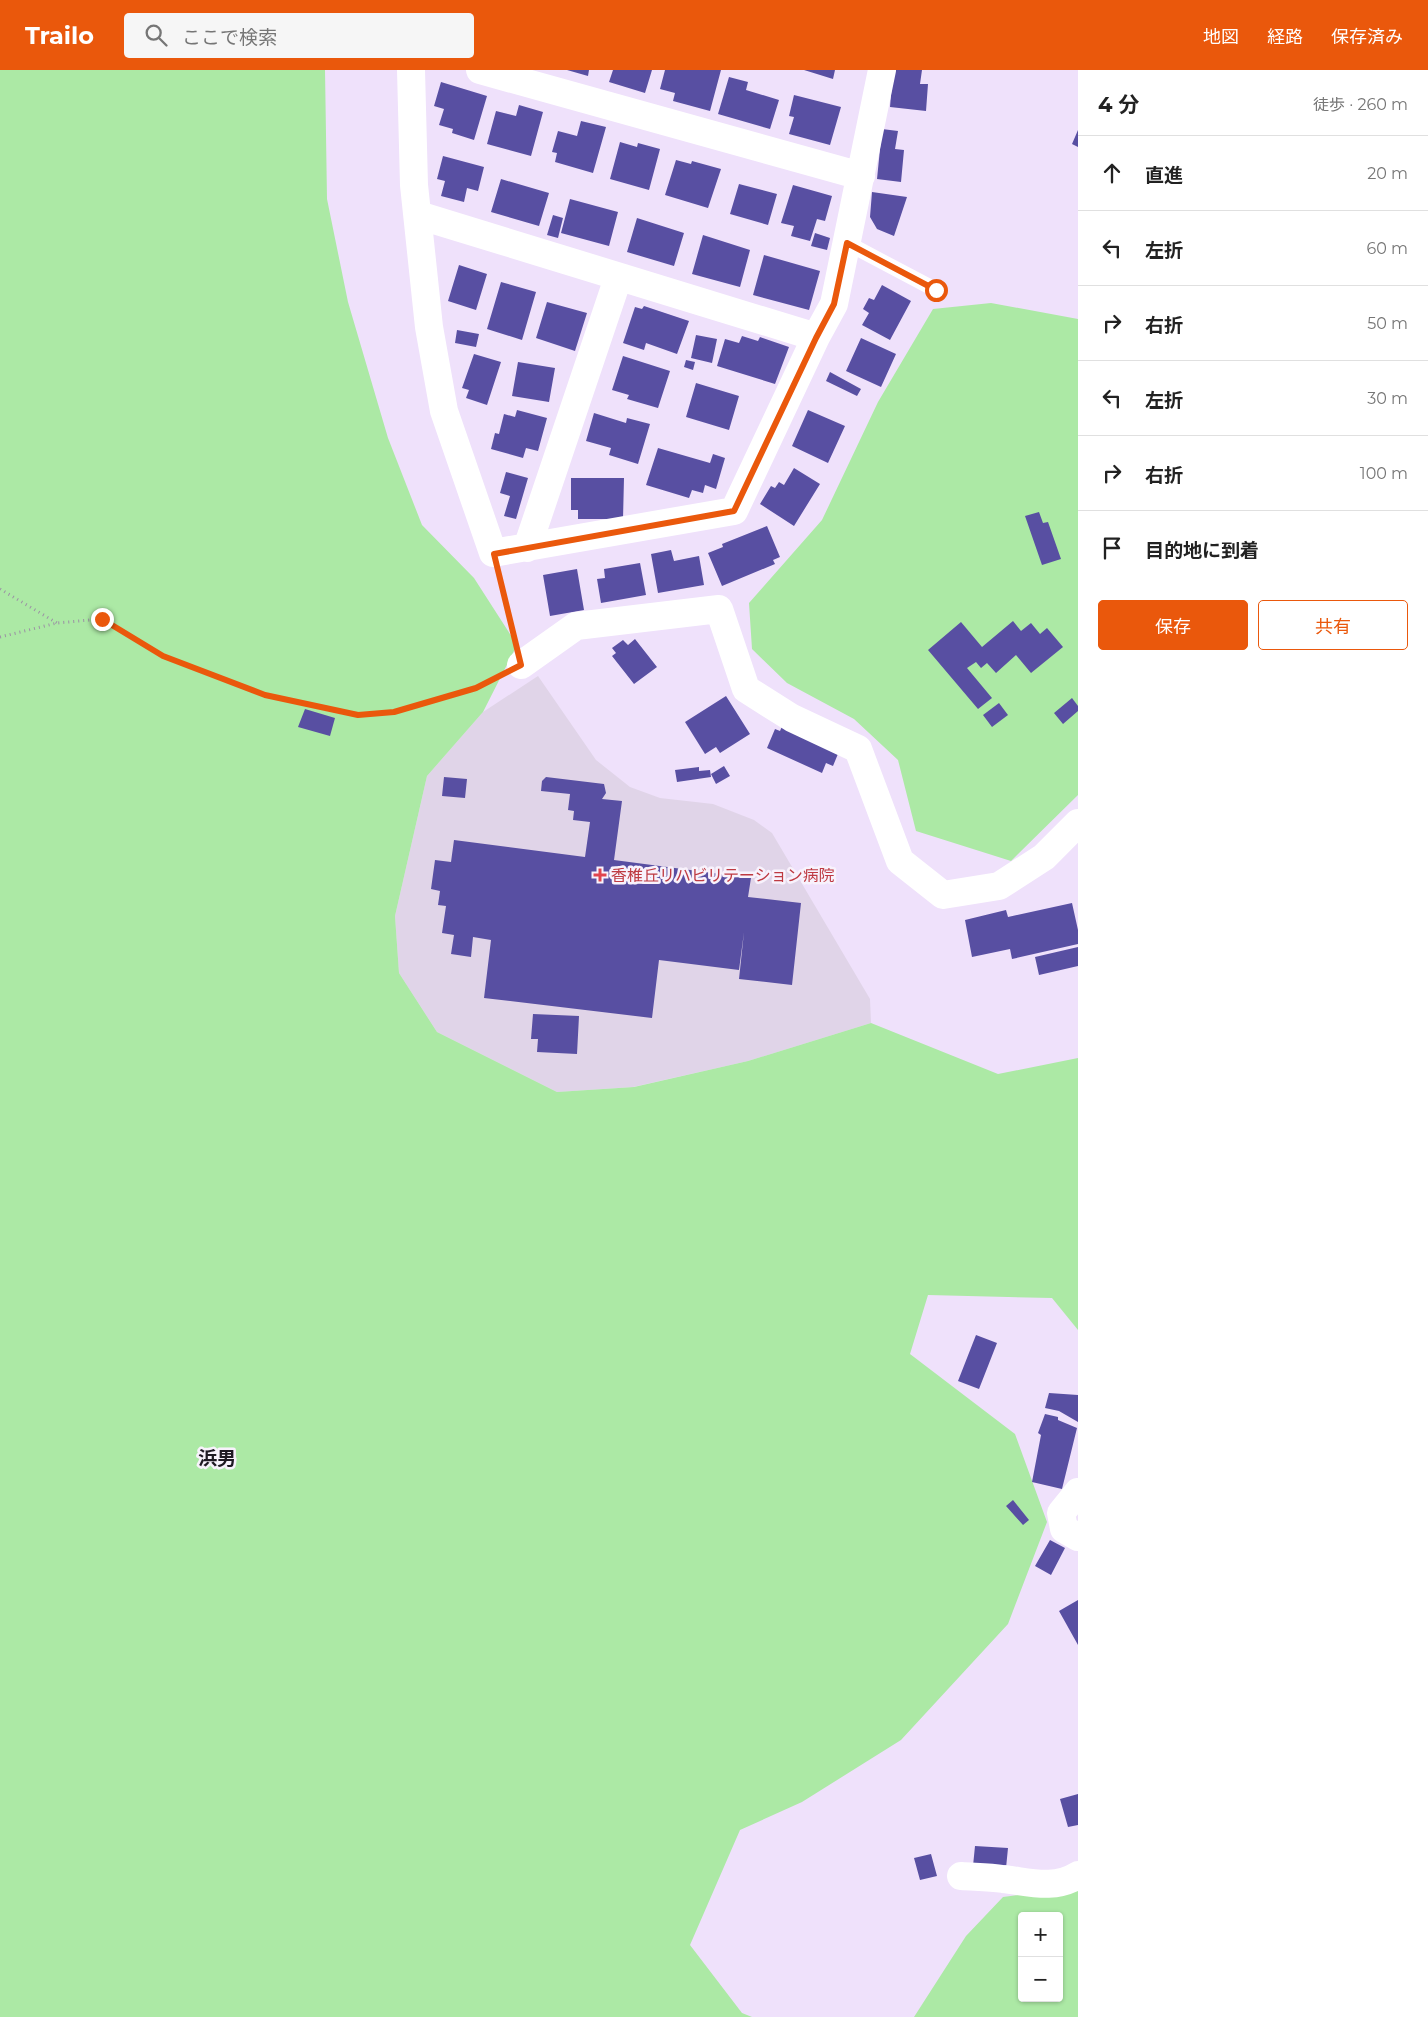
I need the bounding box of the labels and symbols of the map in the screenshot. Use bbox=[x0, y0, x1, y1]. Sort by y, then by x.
route start bbox=[925, 279, 948, 302]
route end bbox=[91, 608, 114, 631]
place label: 香椎丘リハビリテーション病院 bbox=[611, 866, 835, 885]
marker: 香椎丘リハビリテーション病院 bbox=[593, 868, 607, 882]
district label: 浜男 bbox=[198, 1447, 236, 1470]

